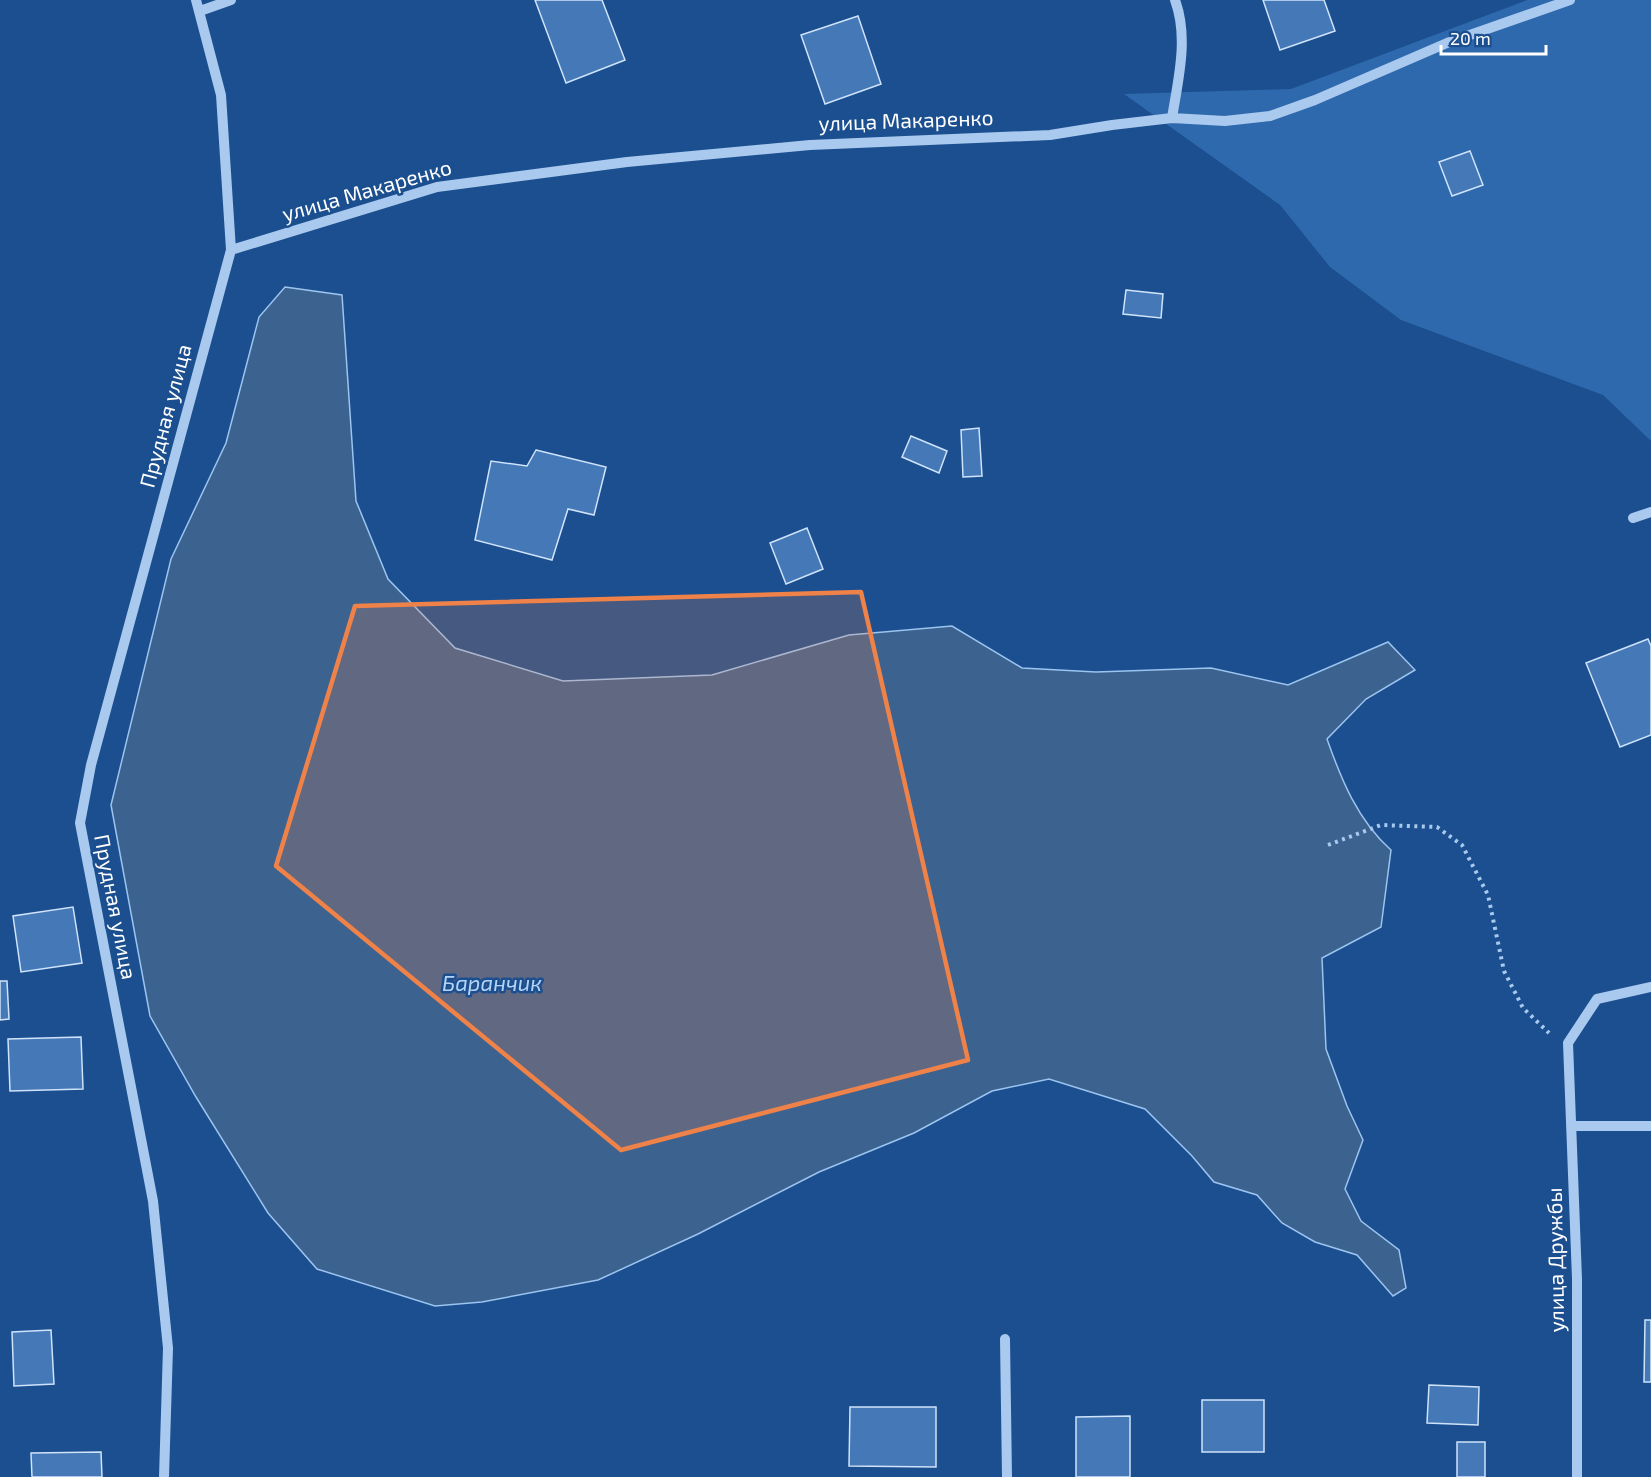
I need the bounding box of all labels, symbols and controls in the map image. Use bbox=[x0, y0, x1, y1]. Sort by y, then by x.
scale bar bbox=[1441, 18, 1546, 56]
text: 20 m bbox=[1450, 27, 1491, 49]
street label: улица Макаренко bbox=[818, 104, 994, 136]
street label: улица Макаренко bbox=[279, 153, 455, 227]
street label: Прудная улица bbox=[133, 341, 197, 490]
street label: Прудная улица bbox=[89, 832, 143, 982]
water label: Баранчик bbox=[442, 969, 542, 995]
street label: улица Дружбы bbox=[1541, 1187, 1569, 1333]

